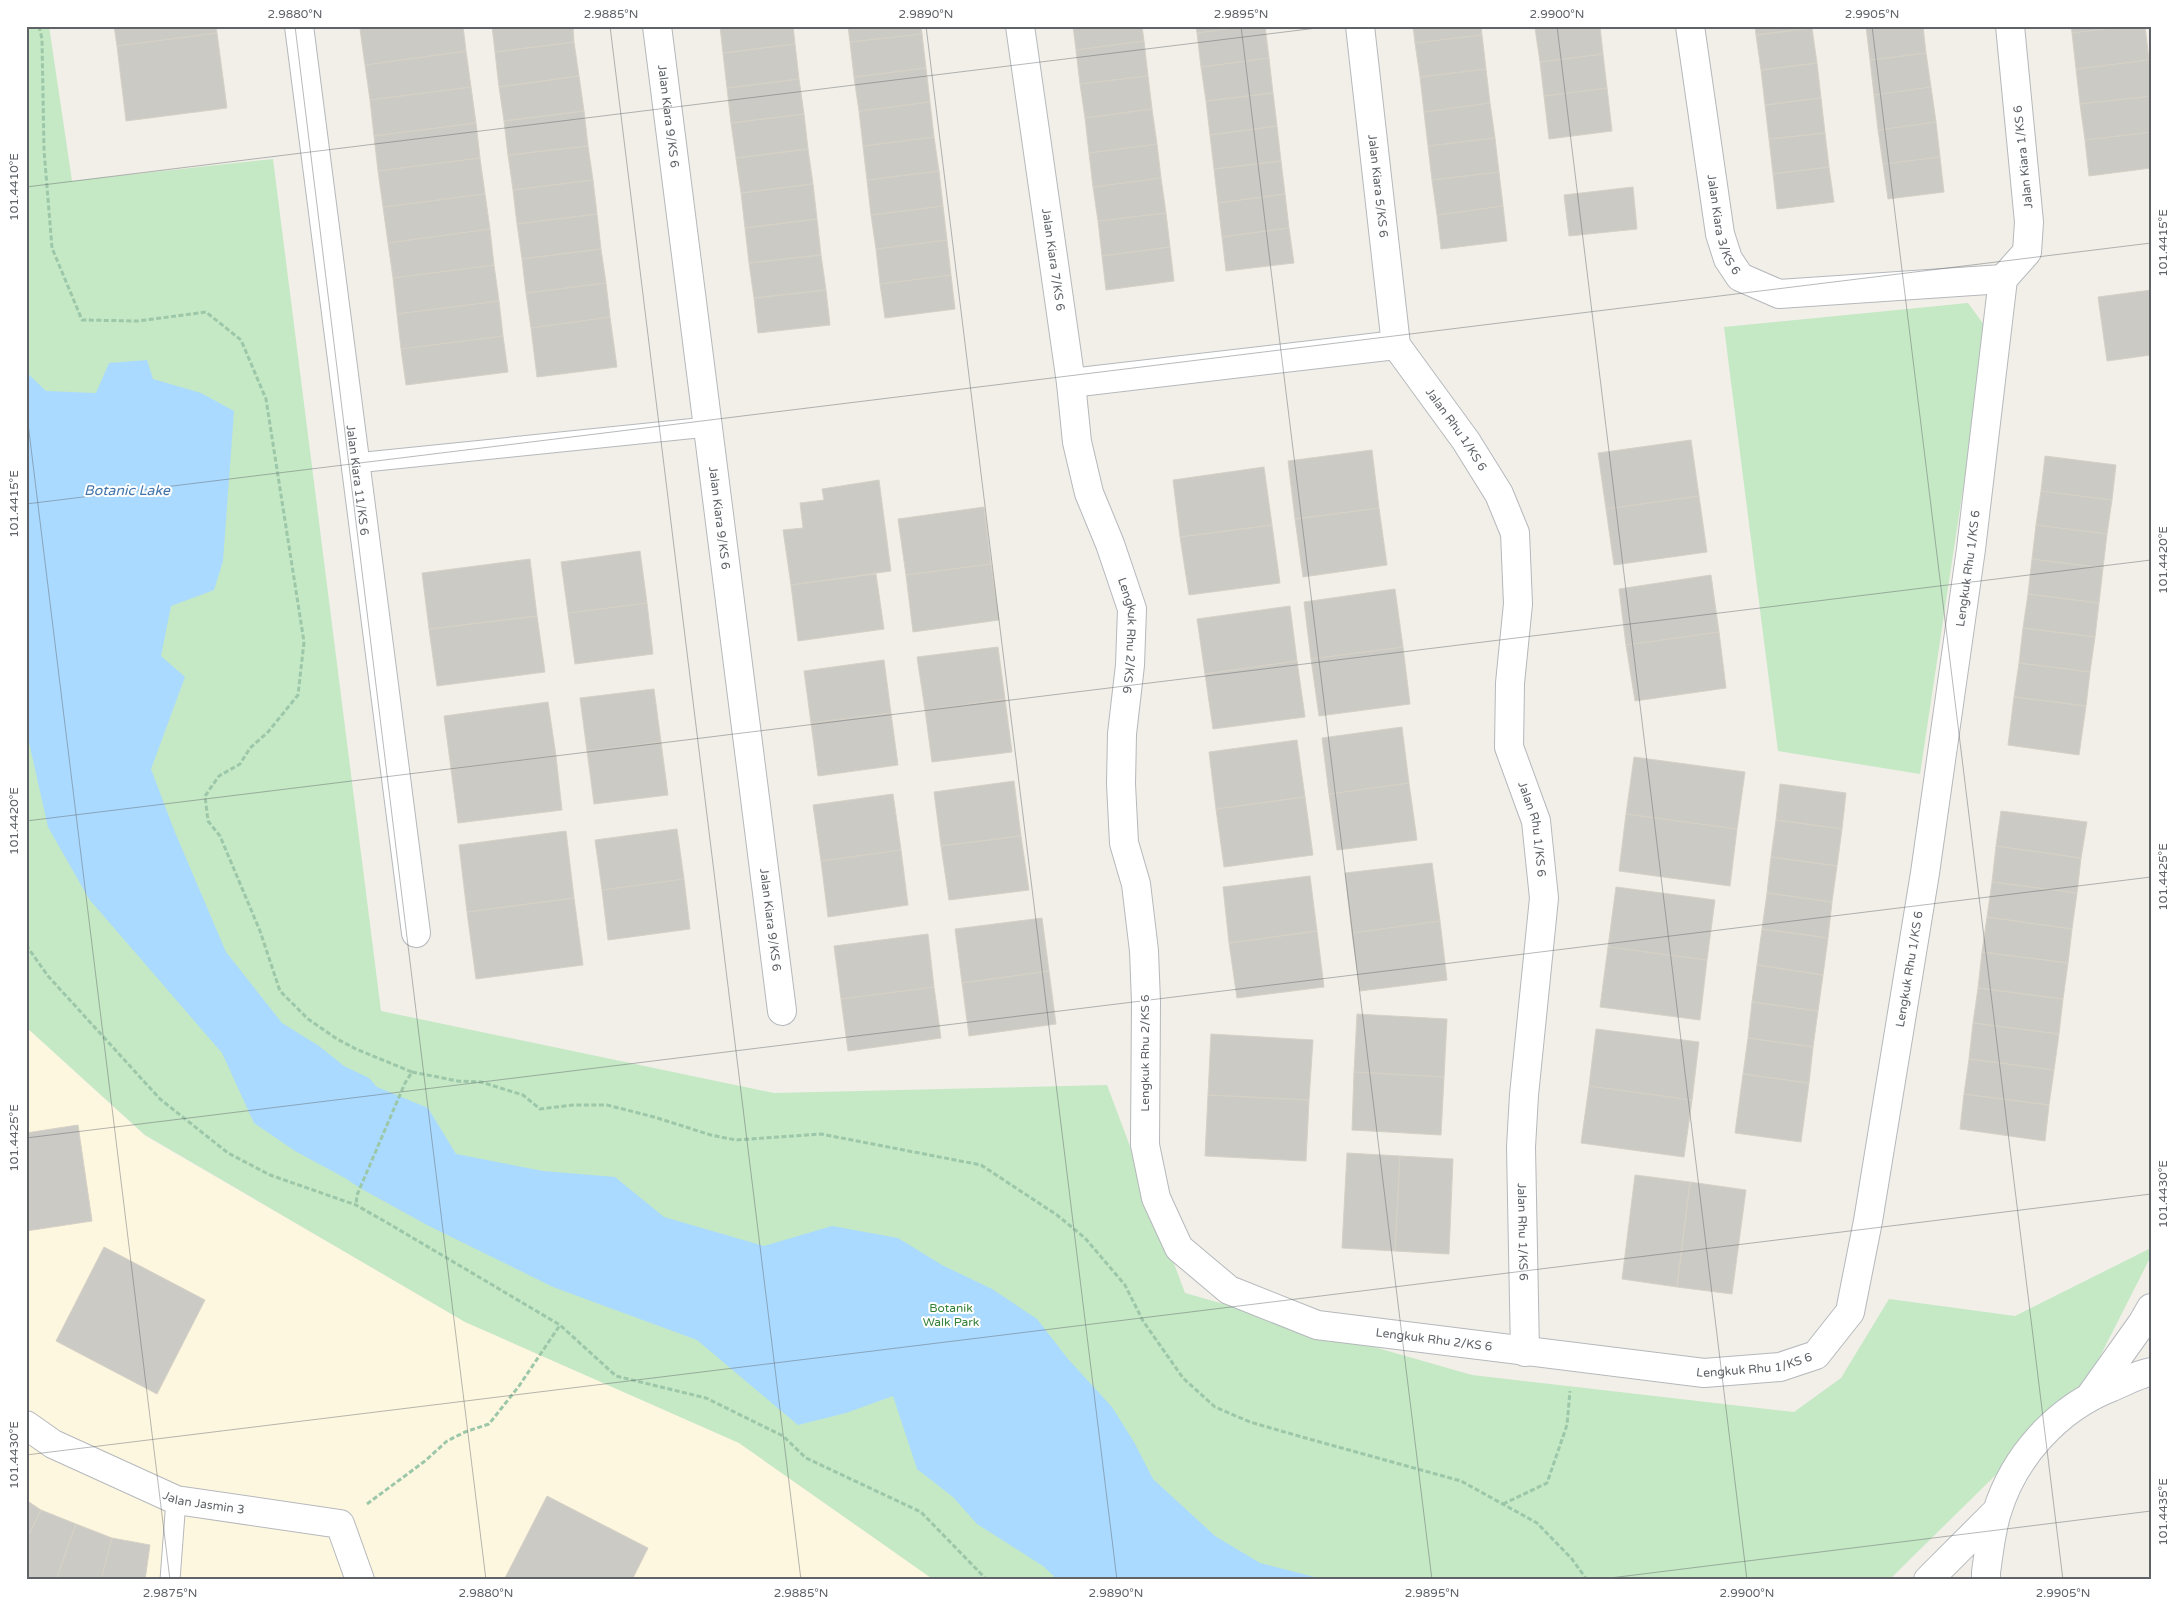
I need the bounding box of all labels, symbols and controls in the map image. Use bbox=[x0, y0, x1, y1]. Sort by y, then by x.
text: 2.9880°N bbox=[268, 7, 322, 21]
text: 2.9885°N bbox=[584, 7, 638, 21]
text: 2.9890°N bbox=[899, 7, 953, 21]
text: 2.9895°N bbox=[1214, 7, 1268, 21]
text: 2.9900°N bbox=[1530, 7, 1584, 21]
text: 2.9905°N bbox=[1845, 7, 1899, 21]
street label: Jalan Kiara 9/KS 6 bbox=[655, 64, 682, 169]
street label: Jalan Kiara 1/KS 6 bbox=[2011, 105, 2035, 209]
street label: Jalan Kiara 5/KS 6 bbox=[1365, 134, 1391, 238]
text: 101.4410°E bbox=[7, 153, 21, 221]
street label: Jalan Kiara 3/KS 6 bbox=[1704, 174, 1744, 277]
street label: Jalan Kiara 7/KS 6 bbox=[1039, 207, 1068, 312]
text: 101.4415°E bbox=[2156, 209, 2170, 277]
street label: Jalan Rhu 1/KS 6 bbox=[1423, 385, 1490, 474]
street label: Jalan Kiara 11/KS 6 bbox=[344, 424, 372, 536]
street label: Jalan Kiara 9/KS 6 bbox=[706, 466, 733, 570]
text: 101.4415°E bbox=[7, 470, 21, 538]
water label: Botanic Lake bbox=[84, 482, 171, 499]
street label: Lengkuk Rhu 1/KS 6 bbox=[1953, 509, 1983, 628]
text: 101.4420°E bbox=[2156, 526, 2170, 594]
street label: Lengkuk Rhu 2/KS 6 bbox=[1115, 576, 1140, 694]
street label: Jalan Rhu 1/KS 6 bbox=[1515, 780, 1549, 878]
text: 101.4420°E bbox=[7, 787, 21, 855]
text: 101.4425°E bbox=[2156, 843, 2170, 911]
street label: Jalan Kiara 9/KS 6 bbox=[757, 867, 784, 972]
street label: Lengkuk Rhu 1/KS 6 bbox=[1893, 910, 1926, 1028]
street label: Lengkuk Rhu 2/KS 6 bbox=[1138, 994, 1152, 1112]
text: 101.4425°E bbox=[7, 1104, 21, 1172]
text: 101.4430°E bbox=[2156, 1160, 2170, 1228]
street label: Jalan Rhu 1/KS 6 bbox=[1515, 1183, 1531, 1281]
park label: Botanik Walk Park bbox=[923, 1301, 980, 1329]
street label: Lengkuk Rhu 2/KS 6 bbox=[1375, 1325, 1493, 1354]
street label: Lengkuk Rhu 1/KS 6 bbox=[1695, 1350, 1814, 1380]
text: 101.4430°E bbox=[7, 1421, 21, 1489]
text: 101.4435°E bbox=[2156, 1478, 2170, 1546]
street label: Jalan Jasmin 3 bbox=[161, 1488, 245, 1517]
text: 2.9875°N bbox=[143, 1586, 197, 1600]
text: 2.9880°N bbox=[459, 1586, 513, 1600]
text: 2.9885°N bbox=[774, 1586, 828, 1600]
text: 2.9890°N bbox=[1089, 1586, 1143, 1600]
text: 2.9895°N bbox=[1405, 1586, 1459, 1600]
text: 2.9900°N bbox=[1720, 1586, 1774, 1600]
text: 2.9905°N bbox=[2036, 1586, 2090, 1600]

